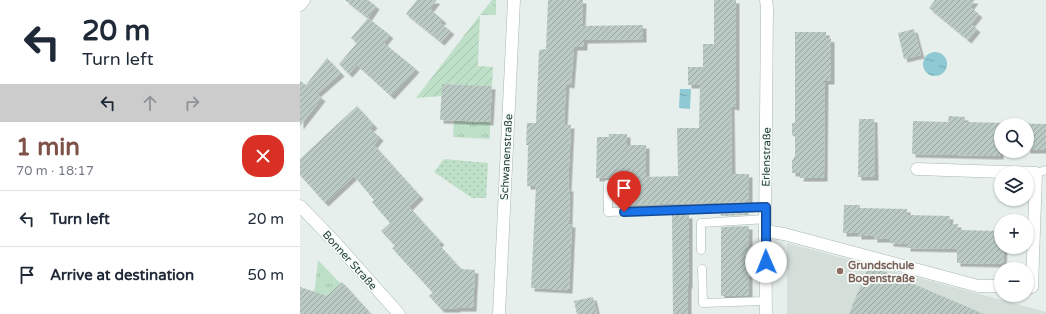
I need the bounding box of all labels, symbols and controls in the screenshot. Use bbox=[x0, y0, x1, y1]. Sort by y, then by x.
text: 20 m bbox=[82, 14, 150, 48]
icon: left bbox=[16, 16, 68, 68]
text: Turn left bbox=[82, 48, 154, 70]
icon: left bbox=[97, 92, 119, 114]
icon: ahead bbox=[139, 92, 161, 114]
icon: right bbox=[181, 92, 203, 114]
street label: Schwanenstraße bbox=[498, 114, 515, 201]
map controls bbox=[994, 118, 1034, 302]
button: search bbox=[994, 118, 1034, 158]
street label: Erlenstraße bbox=[759, 127, 774, 187]
text: 1 min bbox=[16, 133, 80, 162]
button: close bbox=[242, 135, 284, 177]
text: 70 m · 18:17 bbox=[16, 163, 94, 179]
button: layers bbox=[994, 166, 1034, 206]
pin bbox=[607, 171, 641, 212]
icon: arrive bbox=[613, 177, 635, 199]
icon: left bbox=[16, 208, 38, 230]
text: Turn left bbox=[50, 210, 110, 228]
text: 20 m bbox=[247, 210, 284, 228]
button: + bbox=[994, 214, 1034, 254]
street label: Bonner Straße bbox=[320, 228, 380, 293]
position arrow bbox=[745, 241, 787, 283]
place label: Grundschule Bogenstraße bbox=[848, 259, 916, 286]
button: − bbox=[994, 262, 1034, 302]
icon: arrive bbox=[16, 264, 38, 286]
text: Arrive at destination bbox=[50, 266, 194, 284]
text: 50 m bbox=[247, 266, 284, 284]
marker: Grundschule Bogenstraße bbox=[835, 266, 845, 276]

